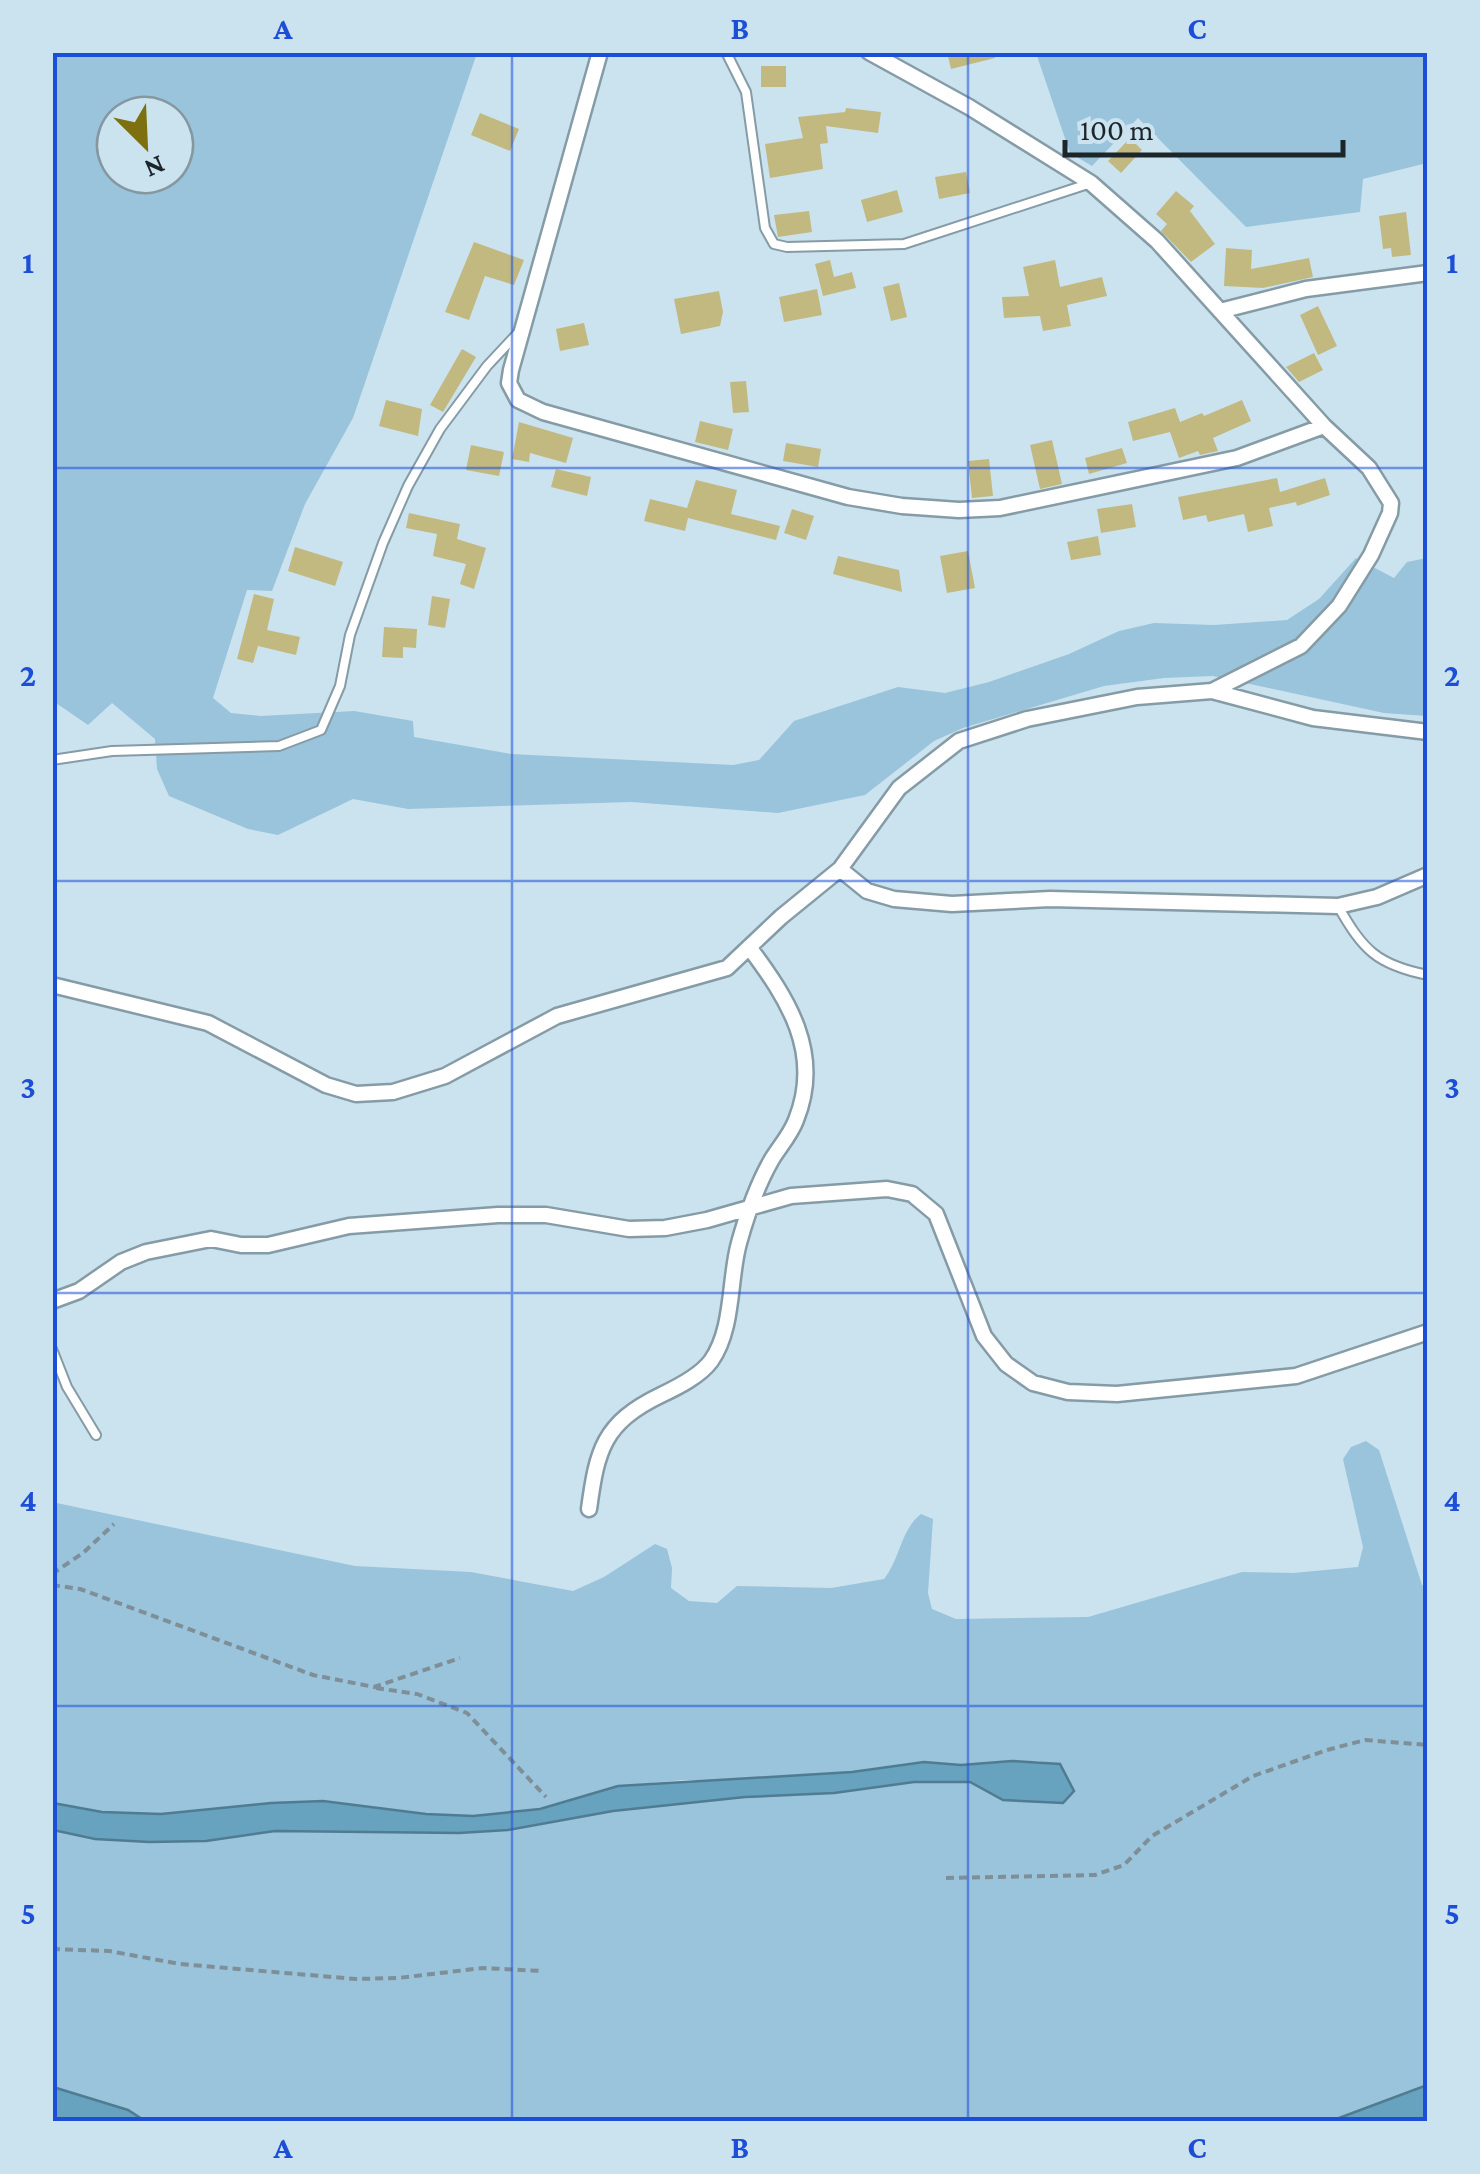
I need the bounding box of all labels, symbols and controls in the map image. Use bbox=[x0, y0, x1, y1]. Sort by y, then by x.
text: A bbox=[272, 10, 293, 46]
text: B bbox=[731, 10, 749, 46]
text: C bbox=[1187, 10, 1207, 46]
north arrow bbox=[95, 95, 195, 195]
scale bar bbox=[1065, 95, 1342, 157]
text: 100 m bbox=[1080, 113, 1154, 146]
text: N bbox=[140, 149, 170, 185]
text: 1 bbox=[22, 244, 34, 280]
text: 1 bbox=[1446, 244, 1458, 280]
text: 2 bbox=[20, 657, 36, 693]
text: 2 bbox=[1444, 657, 1460, 693]
text: 3 bbox=[20, 1069, 36, 1105]
text: 3 bbox=[1444, 1069, 1460, 1105]
text: 4 bbox=[19, 1482, 37, 1518]
text: 4 bbox=[1443, 1482, 1461, 1518]
text: 5 bbox=[20, 1895, 36, 1931]
text: 5 bbox=[1444, 1895, 1460, 1931]
text: A bbox=[272, 2129, 293, 2165]
text: B bbox=[731, 2129, 749, 2165]
text: C bbox=[1187, 2129, 1207, 2165]

